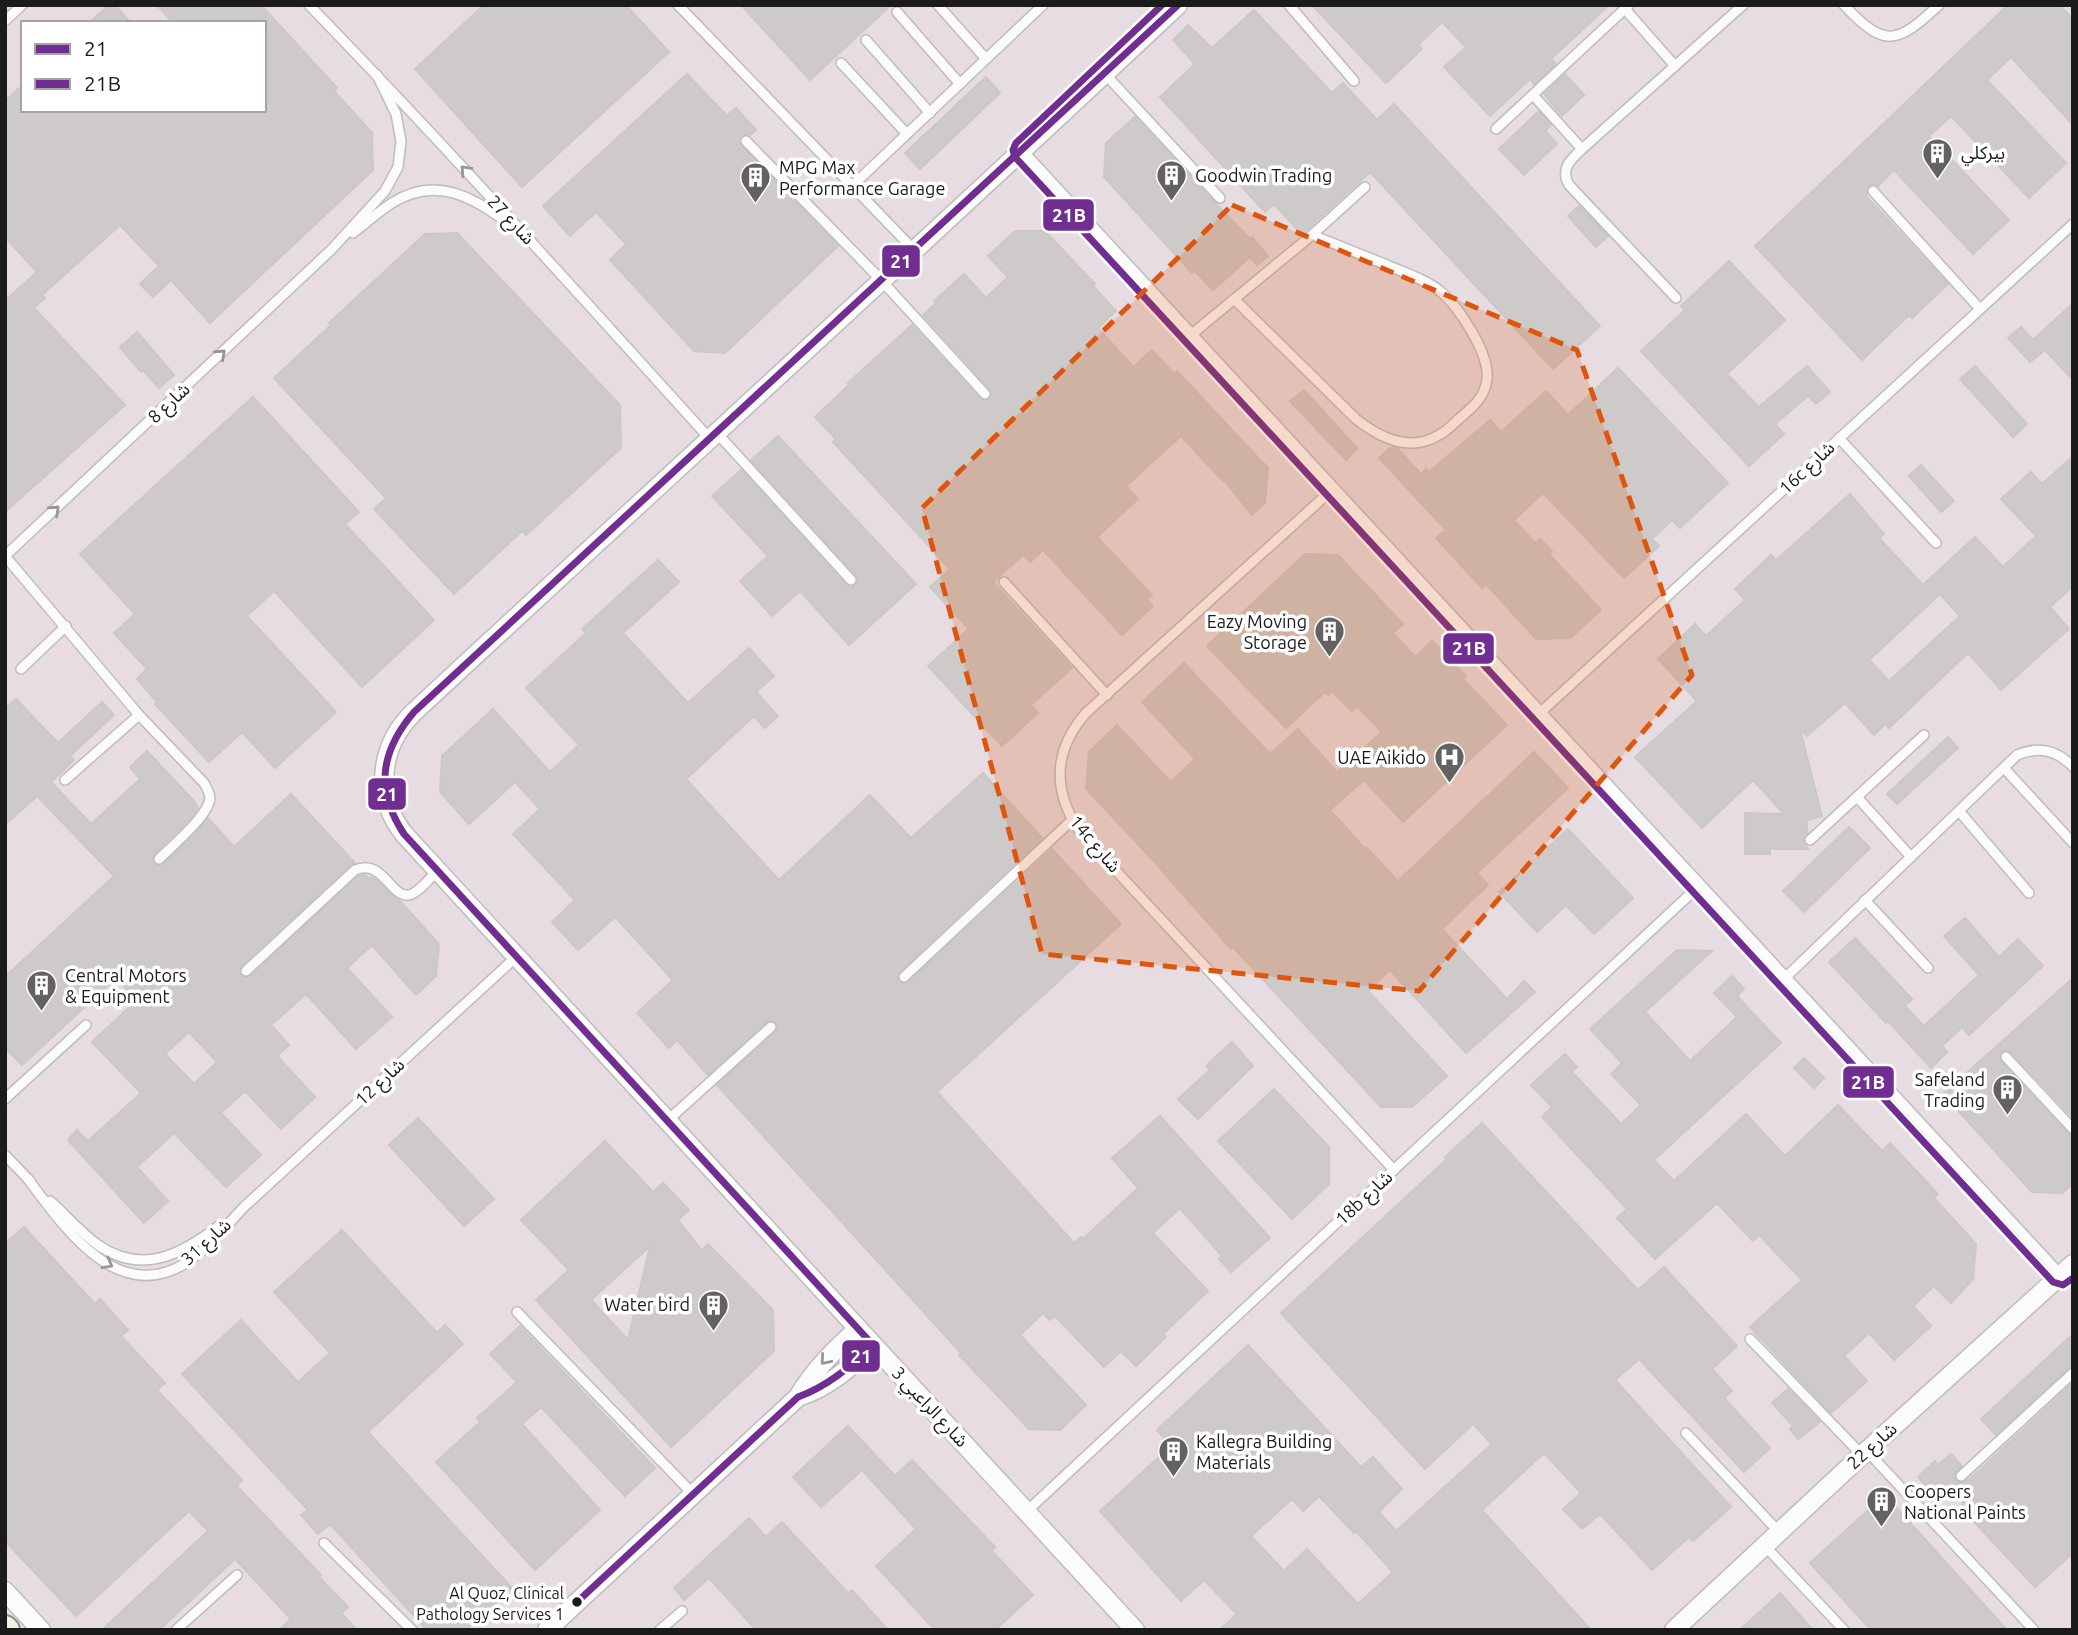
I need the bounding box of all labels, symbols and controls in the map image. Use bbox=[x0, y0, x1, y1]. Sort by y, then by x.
legend bbox=[21, 21, 266, 112]
text: 21 bbox=[84, 36, 108, 60]
text: 21B bbox=[84, 71, 121, 95]
building icon: بيركلي bbox=[1921, 136, 1955, 180]
place label: بيركلي bbox=[1961, 142, 2005, 166]
place label: MPG Max Performance Garage bbox=[779, 157, 945, 198]
building icon: Goodwin Trading bbox=[1155, 159, 1189, 203]
building icon: MPG Max Performance Garage bbox=[739, 161, 773, 205]
one-way arrow bbox=[461, 165, 473, 178]
place label: Goodwin Trading bbox=[1195, 165, 1332, 185]
street label: شارع 27 bbox=[480, 191, 539, 251]
line badge: 21B bbox=[1042, 198, 1095, 232]
text: 21B bbox=[1052, 204, 1086, 226]
line badge: 21 bbox=[881, 244, 921, 278]
text: 21 bbox=[890, 250, 912, 272]
one-way arrow bbox=[213, 349, 226, 362]
street label: شارع 8 bbox=[143, 378, 197, 430]
street label: 16c شارع bbox=[1775, 437, 1841, 501]
one-way arrow bbox=[47, 505, 60, 518]
place label: Eazy Moving Storage bbox=[1207, 611, 1307, 652]
building icon: Eazy Moving Storage bbox=[1313, 615, 1347, 659]
line badge: 21B bbox=[1442, 632, 1495, 665]
text: 21B bbox=[1452, 637, 1486, 659]
hospital icon: UAE Aikido bbox=[1432, 741, 1466, 785]
place label: UAE Aikido bbox=[1337, 747, 1426, 767]
line badge: 21 bbox=[367, 777, 407, 811]
text: 21 bbox=[376, 783, 398, 805]
street label: 14c شارع bbox=[1062, 811, 1125, 879]
place label: Central Motors & Equipment bbox=[65, 965, 187, 1006]
building icon: Central Motors & Equipment bbox=[25, 969, 59, 1013]
street label: شارع 12 bbox=[351, 1054, 411, 1113]
line badge: 21B bbox=[1842, 1065, 1895, 1099]
place label: Safeland Trading bbox=[1915, 1069, 1985, 1110]
text: 21B bbox=[1851, 1071, 1885, 1093]
building icon: Safeland Trading bbox=[1991, 1073, 2025, 1117]
street label: 18b شارع bbox=[1331, 1166, 1399, 1232]
street label: شارع 31 bbox=[177, 1214, 237, 1272]
one-way arrow bbox=[100, 1256, 113, 1269]
building icon: Water bird bbox=[696, 1288, 730, 1332]
place label: Water bird bbox=[604, 1294, 690, 1314]
line badge: 21 bbox=[841, 1339, 881, 1373]
text: 21 bbox=[850, 1345, 872, 1367]
one-way arrow bbox=[821, 1352, 833, 1365]
street label: شارع الراعبي 3 bbox=[885, 1362, 973, 1454]
street label: شارع 22 bbox=[1843, 1418, 1903, 1476]
place label: Kallegra Building Materials bbox=[1196, 1431, 1332, 1472]
building icon: Kallegra Building Materials bbox=[1156, 1435, 1190, 1479]
place label: Coopers National Paints bbox=[1904, 1481, 2026, 1522]
building icon: Coopers National Paints bbox=[1864, 1485, 1898, 1529]
place label: Al Quoz, Clinical Pathology Services 1 bbox=[416, 1584, 564, 1623]
marker: Al Quoz, Clinical Pathology Services 1 bbox=[570, 1595, 584, 1609]

